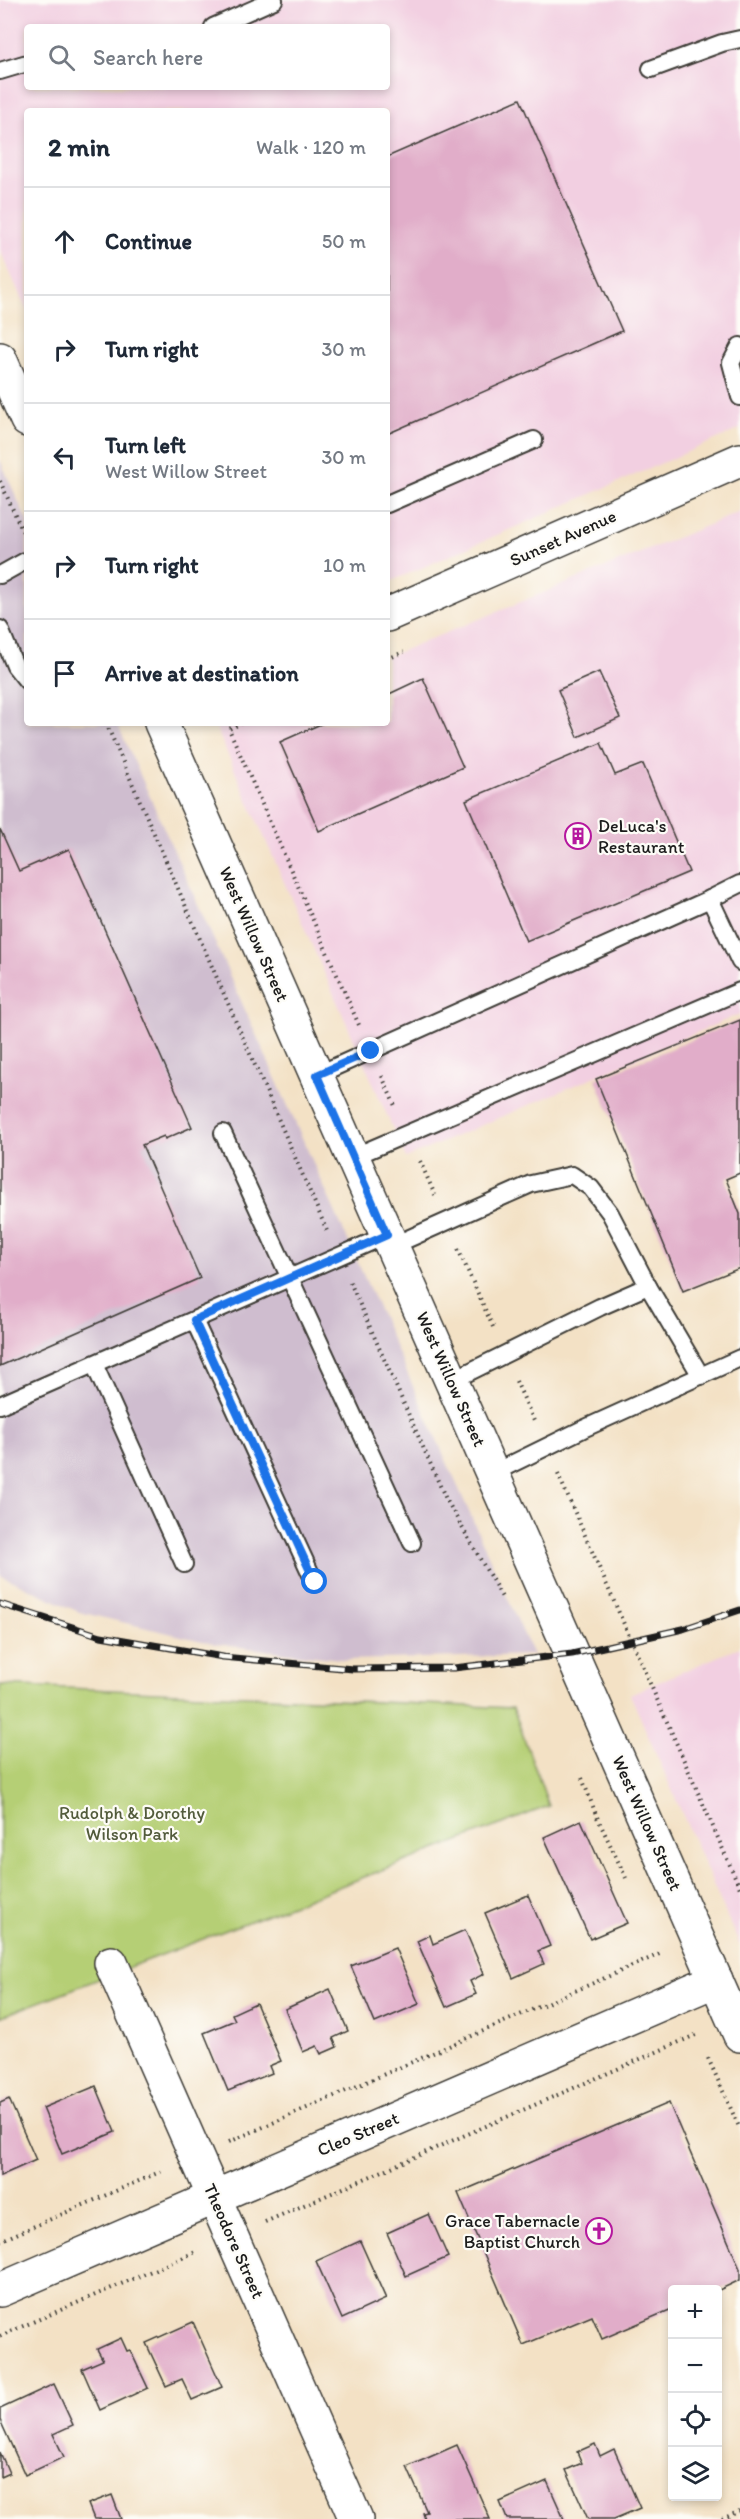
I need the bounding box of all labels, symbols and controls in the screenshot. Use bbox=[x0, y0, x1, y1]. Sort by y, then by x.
search box bbox=[24, 24, 390, 90]
icon: search bbox=[45, 41, 78, 74]
text: Search here bbox=[93, 44, 203, 71]
text: 2 min bbox=[48, 131, 110, 163]
text: Walk · 120 m bbox=[256, 135, 366, 159]
icon: ahead bbox=[48, 225, 81, 258]
text: Continue bbox=[105, 228, 192, 255]
text: 50 m bbox=[322, 229, 366, 253]
icon: right bbox=[48, 333, 81, 366]
text: Turn right bbox=[105, 336, 199, 363]
text: 30 m bbox=[321, 337, 366, 361]
text: Turn left bbox=[105, 432, 186, 459]
icon: left bbox=[48, 441, 81, 474]
text: 30 m bbox=[321, 445, 366, 469]
text: West Willow Street bbox=[105, 459, 267, 483]
street label: Sunset Avenue bbox=[506, 505, 620, 571]
icon: right bbox=[48, 549, 81, 582]
text: Turn right bbox=[105, 552, 199, 579]
text: 10 m bbox=[323, 553, 366, 577]
icon: arrive bbox=[48, 657, 81, 690]
text: Arrive at destination bbox=[105, 660, 299, 687]
place label: DeLuca's Restaurant bbox=[598, 815, 685, 858]
building icon: DeLuca's Restaurant bbox=[563, 821, 593, 851]
street label: West Willow Street bbox=[214, 863, 294, 1005]
route end bbox=[357, 1037, 383, 1063]
street label: West Willow Street bbox=[411, 1308, 491, 1450]
route start bbox=[301, 1568, 327, 1594]
street label: West Willow Street bbox=[607, 1752, 687, 1894]
park label: Rudolph & Dorothy Wilson Park bbox=[59, 1802, 206, 1845]
street label: Cleo Street bbox=[314, 2107, 402, 2161]
street label: Theodore Street bbox=[199, 2180, 269, 2302]
place label: Grace Tabernacle Baptist Church bbox=[445, 2210, 580, 2253]
church icon: Grace Tabernacle Baptist Church bbox=[584, 2216, 614, 2246]
map controls bbox=[668, 2285, 722, 2501]
button: + bbox=[668, 2285, 722, 2339]
button: − bbox=[668, 2339, 722, 2393]
button: locate bbox=[668, 2393, 722, 2447]
button: layers bbox=[668, 2447, 722, 2501]

